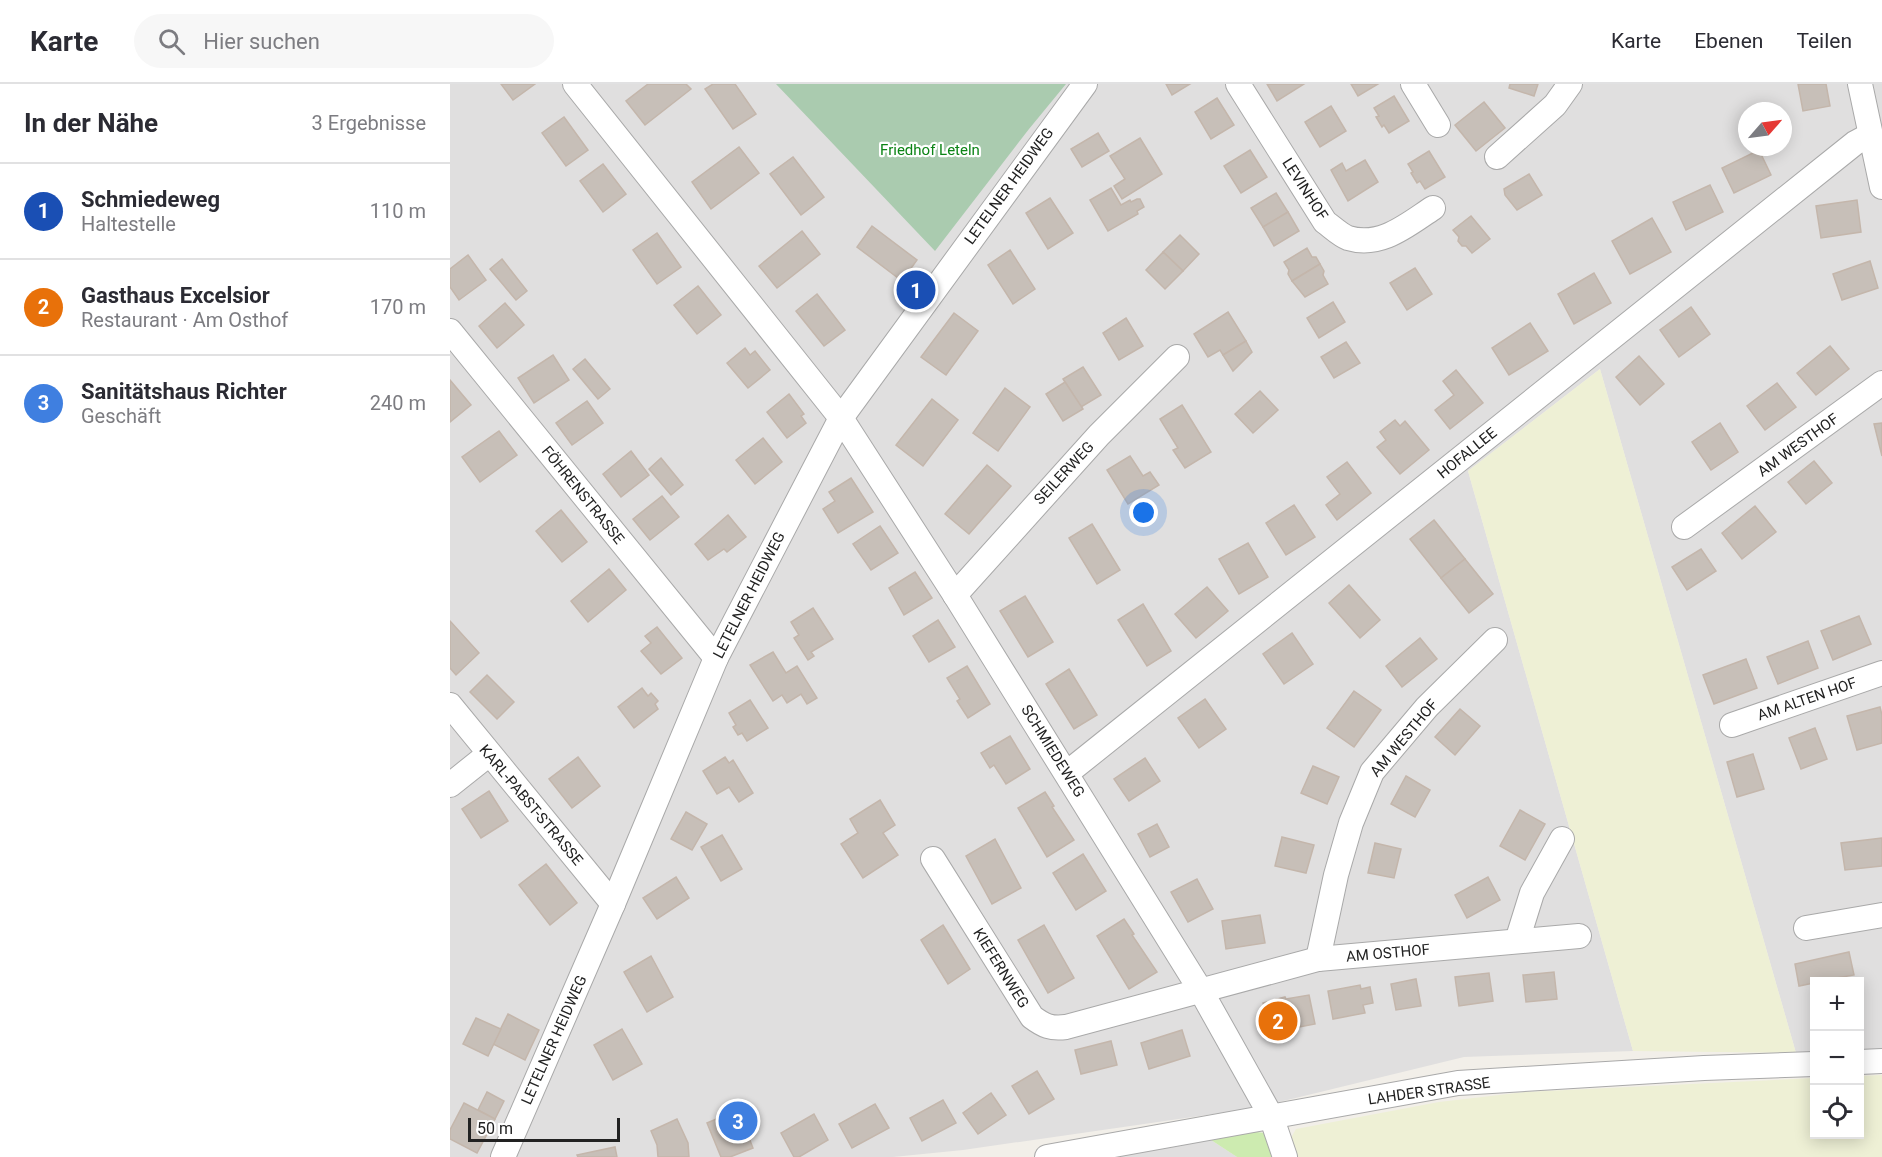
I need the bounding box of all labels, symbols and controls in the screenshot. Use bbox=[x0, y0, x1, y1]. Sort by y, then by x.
search box bbox=[134, 14, 554, 68]
text: Karte bbox=[30, 25, 98, 58]
icon: search bbox=[155, 25, 188, 58]
text: Hier suchen bbox=[203, 29, 320, 54]
text: Karte bbox=[1611, 29, 1661, 53]
text: Ebenen bbox=[1694, 29, 1763, 53]
text: Teilen bbox=[1796, 29, 1852, 53]
north arrow bbox=[1738, 102, 1792, 156]
text: In der Nähe bbox=[24, 108, 158, 138]
text: 3 Ergebnisse bbox=[312, 111, 426, 135]
street label: LETELNER HEIDWEG bbox=[961, 124, 1057, 248]
park label: Friedhof Leteln bbox=[880, 141, 980, 159]
street label: LEVINHOF bbox=[1278, 155, 1332, 223]
text: Schmiedeweg bbox=[81, 187, 220, 212]
text: 1 bbox=[38, 199, 49, 223]
text: 110 m bbox=[370, 199, 426, 223]
text: Haltestelle bbox=[81, 212, 176, 236]
pin: 1 bbox=[896, 268, 936, 312]
text: Gasthaus Excelsior bbox=[81, 283, 270, 308]
text: 2 bbox=[38, 295, 49, 319]
text: 170 m bbox=[370, 295, 426, 319]
text: Restaurant · Am Osthof bbox=[81, 308, 288, 332]
text: Sanitätshaus Richter bbox=[81, 379, 287, 404]
text: 3 bbox=[38, 391, 49, 415]
text: 240 m bbox=[370, 391, 426, 415]
text: Geschäft bbox=[81, 404, 161, 428]
street label: AM WESTHOF bbox=[1754, 410, 1842, 480]
street label: HOFALLEE bbox=[1434, 423, 1501, 482]
street label: SEILERWEG bbox=[1030, 438, 1098, 508]
street label: FÖHRENSTRASSE bbox=[538, 442, 628, 548]
your location bbox=[1129, 498, 1158, 527]
street label: LETELNER HEIDWEG bbox=[709, 529, 789, 661]
street label: AM ALTEN HOF bbox=[1755, 674, 1859, 724]
street label: AM WESTHOF bbox=[1366, 696, 1442, 780]
street label: SCHMIEDEWEG bbox=[1017, 701, 1089, 801]
street label: KARL-PABST-STRASSE bbox=[475, 741, 587, 869]
street label: KIEFERNWEG bbox=[969, 925, 1033, 1011]
street label: AM OSTHOF bbox=[1345, 940, 1431, 966]
street label: LETELNER HEIDWEG bbox=[517, 973, 591, 1107]
map controls bbox=[1810, 977, 1864, 1139]
button: + bbox=[1810, 977, 1864, 1031]
pin: 2 bbox=[1258, 998, 1298, 1044]
button: − bbox=[1810, 1031, 1864, 1085]
street label: LAHDER STRASSE bbox=[1367, 1073, 1492, 1108]
button: locate bbox=[1810, 1085, 1864, 1139]
pin: 3 bbox=[718, 1098, 758, 1144]
scale bar bbox=[468, 1115, 620, 1142]
text: 50 m bbox=[477, 1119, 513, 1138]

